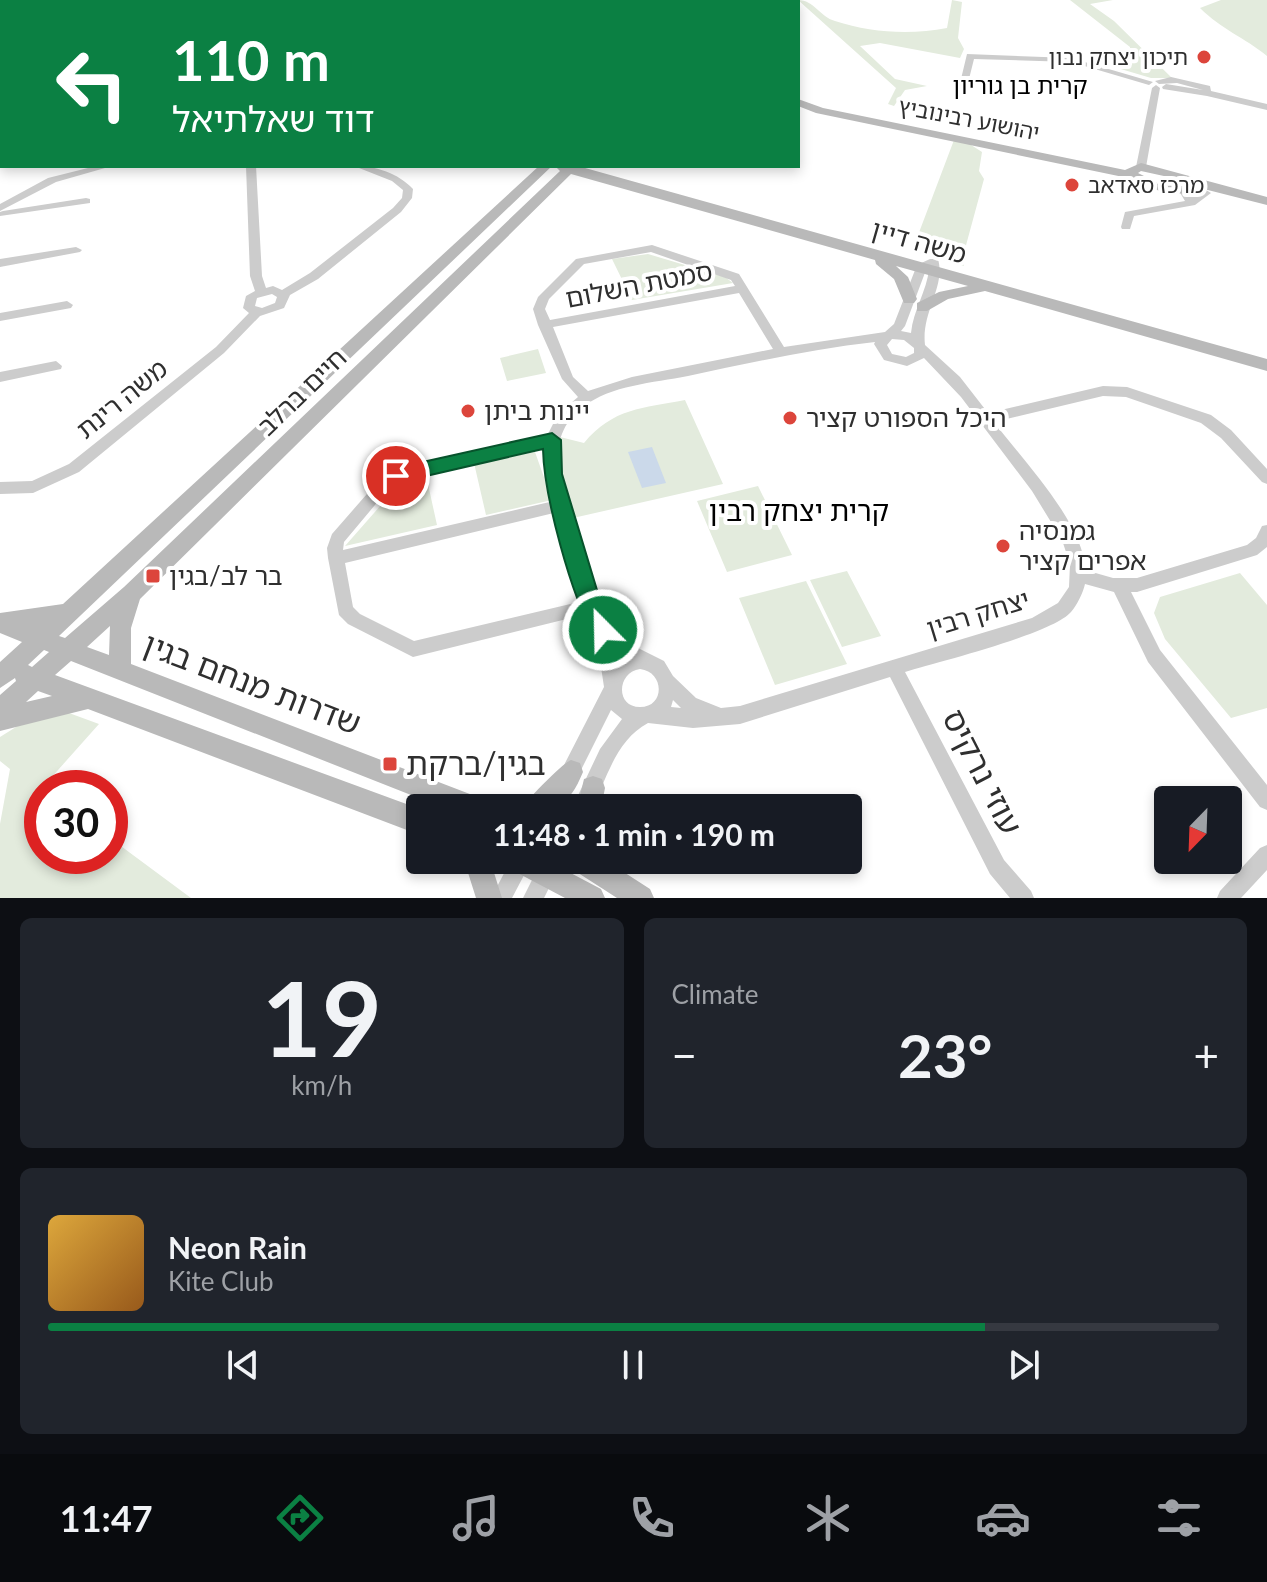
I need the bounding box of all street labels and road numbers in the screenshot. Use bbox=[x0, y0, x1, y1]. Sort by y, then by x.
street label: יהושוע רבינוביץ bbox=[896, 92, 1042, 145]
street label: משה דיין bbox=[868, 212, 970, 270]
street label: סמטת השלום bbox=[563, 254, 715, 314]
street label: חיים ברלב bbox=[250, 341, 353, 441]
street label: משה רינת bbox=[69, 352, 173, 445]
street label: יצחק רבין bbox=[922, 582, 1033, 644]
street label: שדרות מנחם בגין bbox=[138, 623, 367, 742]
street label: עוזי נרקיס bbox=[935, 702, 1031, 841]

